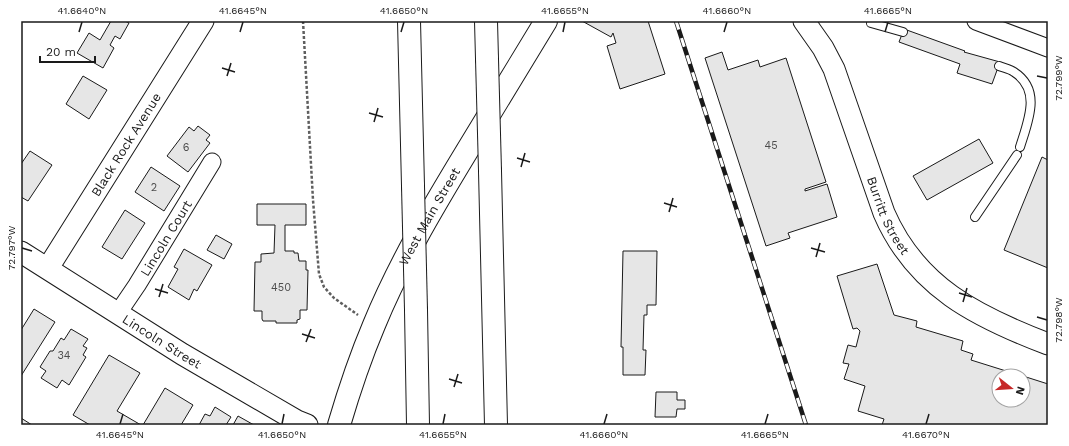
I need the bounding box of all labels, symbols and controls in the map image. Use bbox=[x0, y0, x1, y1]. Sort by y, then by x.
text: 41.6640°N bbox=[58, 5, 106, 16]
text: 41.6645°N bbox=[219, 5, 267, 16]
text: 41.6650°N bbox=[380, 5, 428, 16]
text: 41.6655°N bbox=[541, 5, 589, 16]
text: 41.6660°N bbox=[703, 5, 751, 16]
text: 41.6665°N bbox=[864, 5, 912, 16]
scale bar bbox=[40, 38, 95, 64]
text: 20 m bbox=[46, 45, 76, 59]
text: 72.799°W bbox=[1053, 55, 1064, 101]
street label: Black Rock Avenue bbox=[88, 90, 164, 199]
house number: 45 bbox=[764, 139, 778, 152]
house number: 6 bbox=[183, 141, 190, 154]
street label: West Main Street bbox=[396, 164, 464, 268]
street label: Burritt Street bbox=[864, 175, 913, 258]
house number: 2 bbox=[151, 181, 157, 194]
street label: Lincoln Court bbox=[137, 197, 195, 279]
text: 72.797°W bbox=[6, 225, 17, 270]
house number: 450 bbox=[271, 281, 291, 294]
text: 72.798°W bbox=[1053, 297, 1064, 343]
street label: Lincoln Street bbox=[120, 311, 205, 372]
house number: 34 bbox=[57, 349, 71, 362]
north arrow bbox=[991, 368, 1031, 408]
text: N bbox=[1013, 385, 1027, 397]
text: 41.6645°N bbox=[96, 429, 144, 440]
text: 41.6650°N bbox=[258, 429, 306, 440]
text: 41.6655°N bbox=[419, 429, 467, 440]
text: 41.6660°N bbox=[580, 429, 628, 440]
text: 41.6665°N bbox=[741, 429, 789, 440]
text: 41.6670°N bbox=[902, 429, 950, 440]

